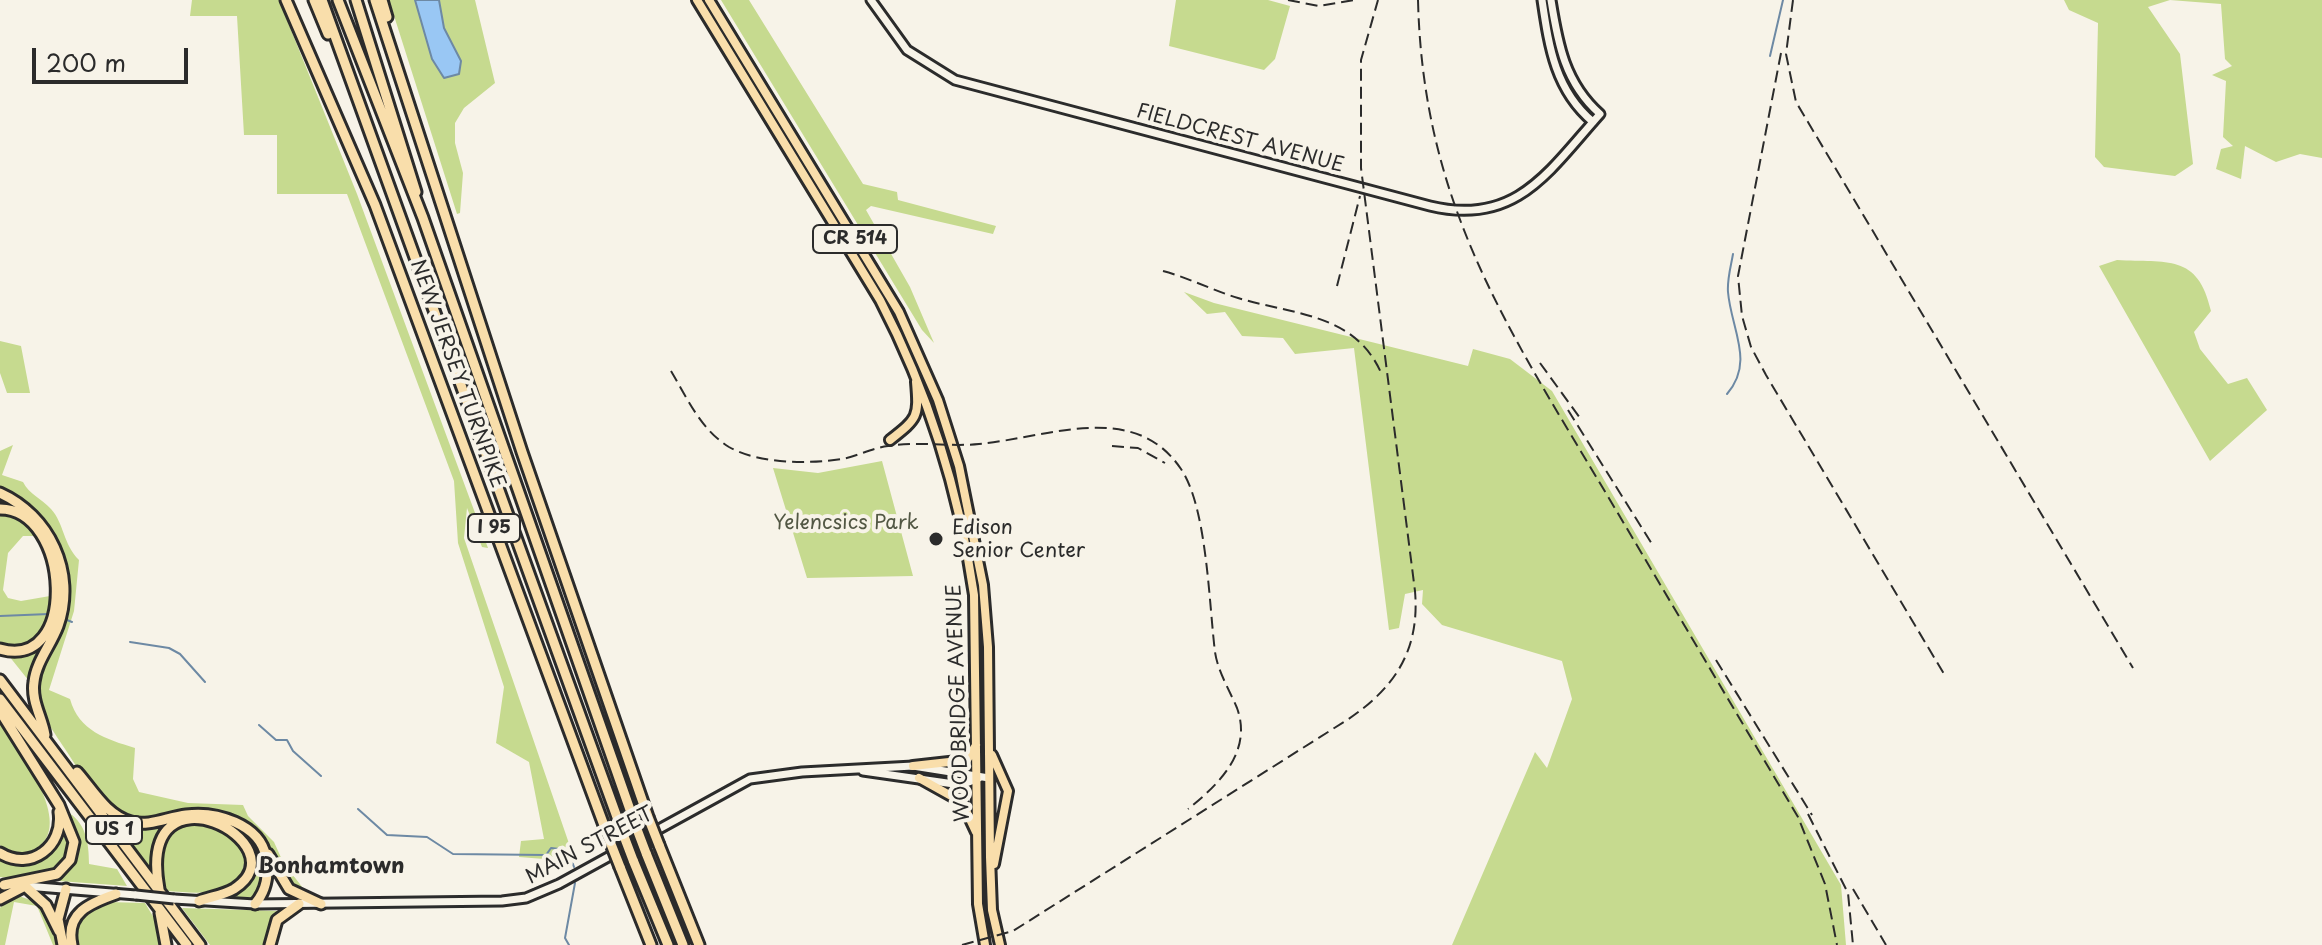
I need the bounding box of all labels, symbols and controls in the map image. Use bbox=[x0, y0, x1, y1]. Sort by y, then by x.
scale bar bbox=[36, 32, 192, 82]
text: 200 m bbox=[46, 44, 126, 80]
street label: FIELDCREST AVENUE bbox=[1134, 100, 1346, 178]
road number: CR 514 bbox=[813, 225, 897, 253]
street label: NEW JERSEY TURNPIKE bbox=[404, 257, 510, 491]
park label: Yelencsics Park bbox=[773, 511, 919, 535]
road number: I 95 bbox=[468, 514, 520, 542]
place label: Edison Senior Center bbox=[952, 516, 1085, 563]
marker: Edison Senior Center bbox=[927, 530, 945, 548]
street label: WOODBRIDGE AVENUE bbox=[943, 584, 975, 822]
street label: MAIN STREET bbox=[522, 802, 658, 890]
road number: US 1 bbox=[86, 816, 142, 844]
district label: Bonhamtown bbox=[257, 854, 405, 880]

